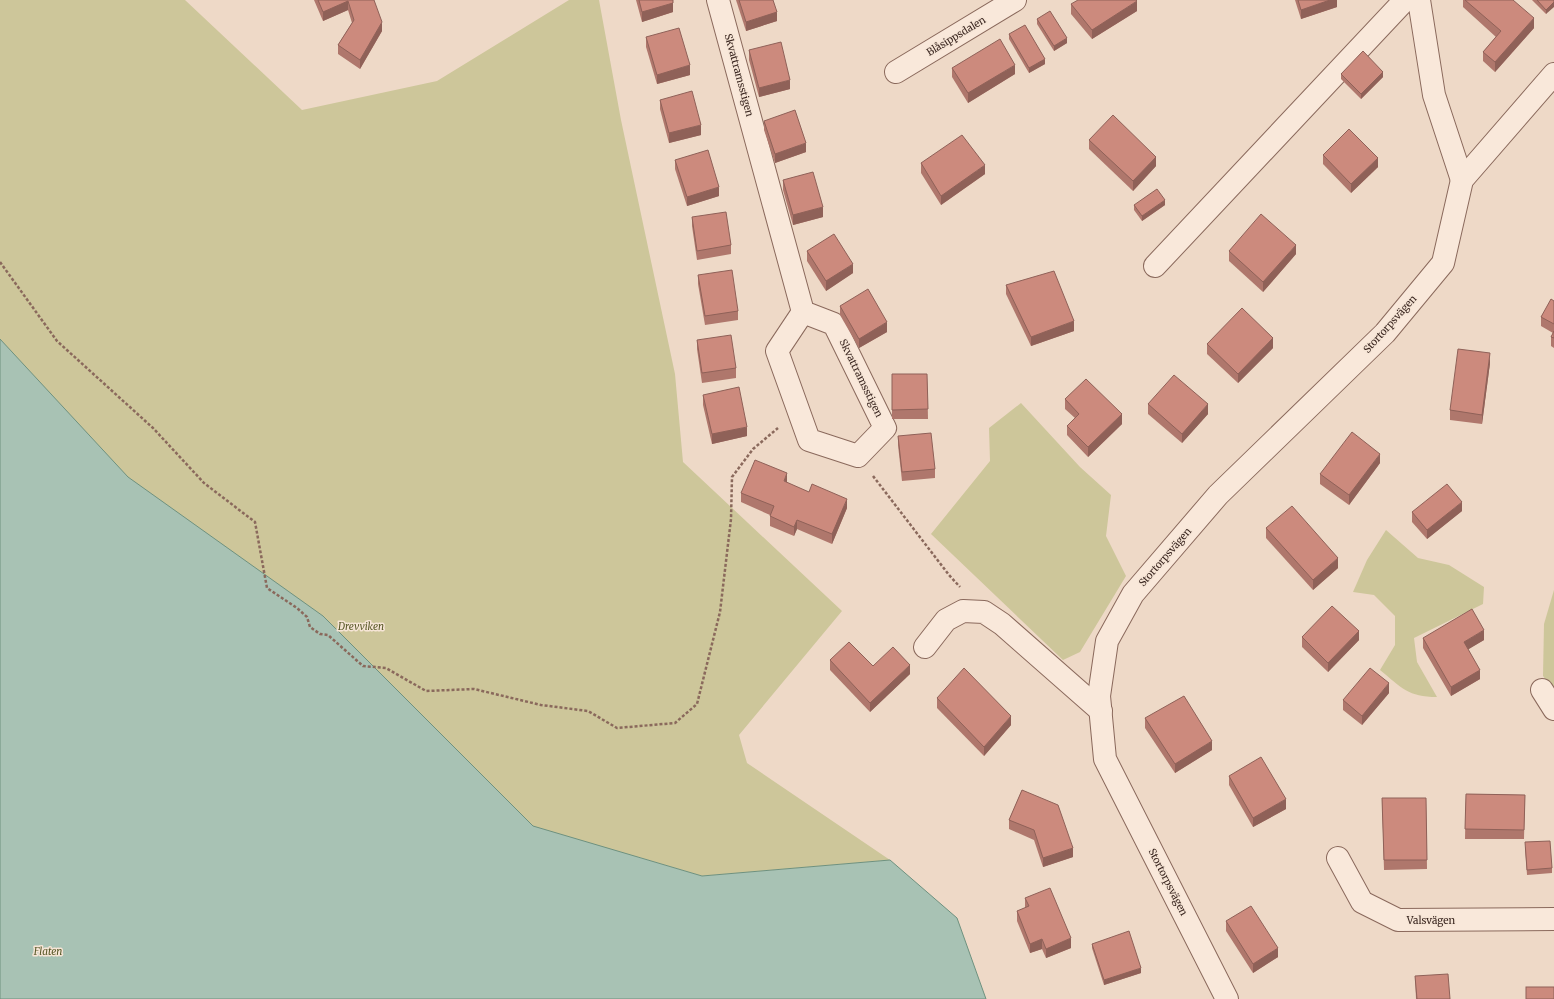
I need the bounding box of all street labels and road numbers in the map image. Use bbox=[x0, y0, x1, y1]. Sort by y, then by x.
street label: Blåsippsdalen bbox=[924, 13, 988, 59]
street label: Skvattramsstigen bbox=[722, 32, 756, 118]
street label: Stortorpsvägen bbox=[1361, 292, 1420, 356]
street label: Skvattramsstigen bbox=[836, 337, 886, 420]
street label: Stortorpsvägen bbox=[1136, 525, 1194, 589]
street label: Stortorpsvägen bbox=[1145, 846, 1191, 918]
street label: Valsvägen bbox=[1406, 914, 1456, 927]

